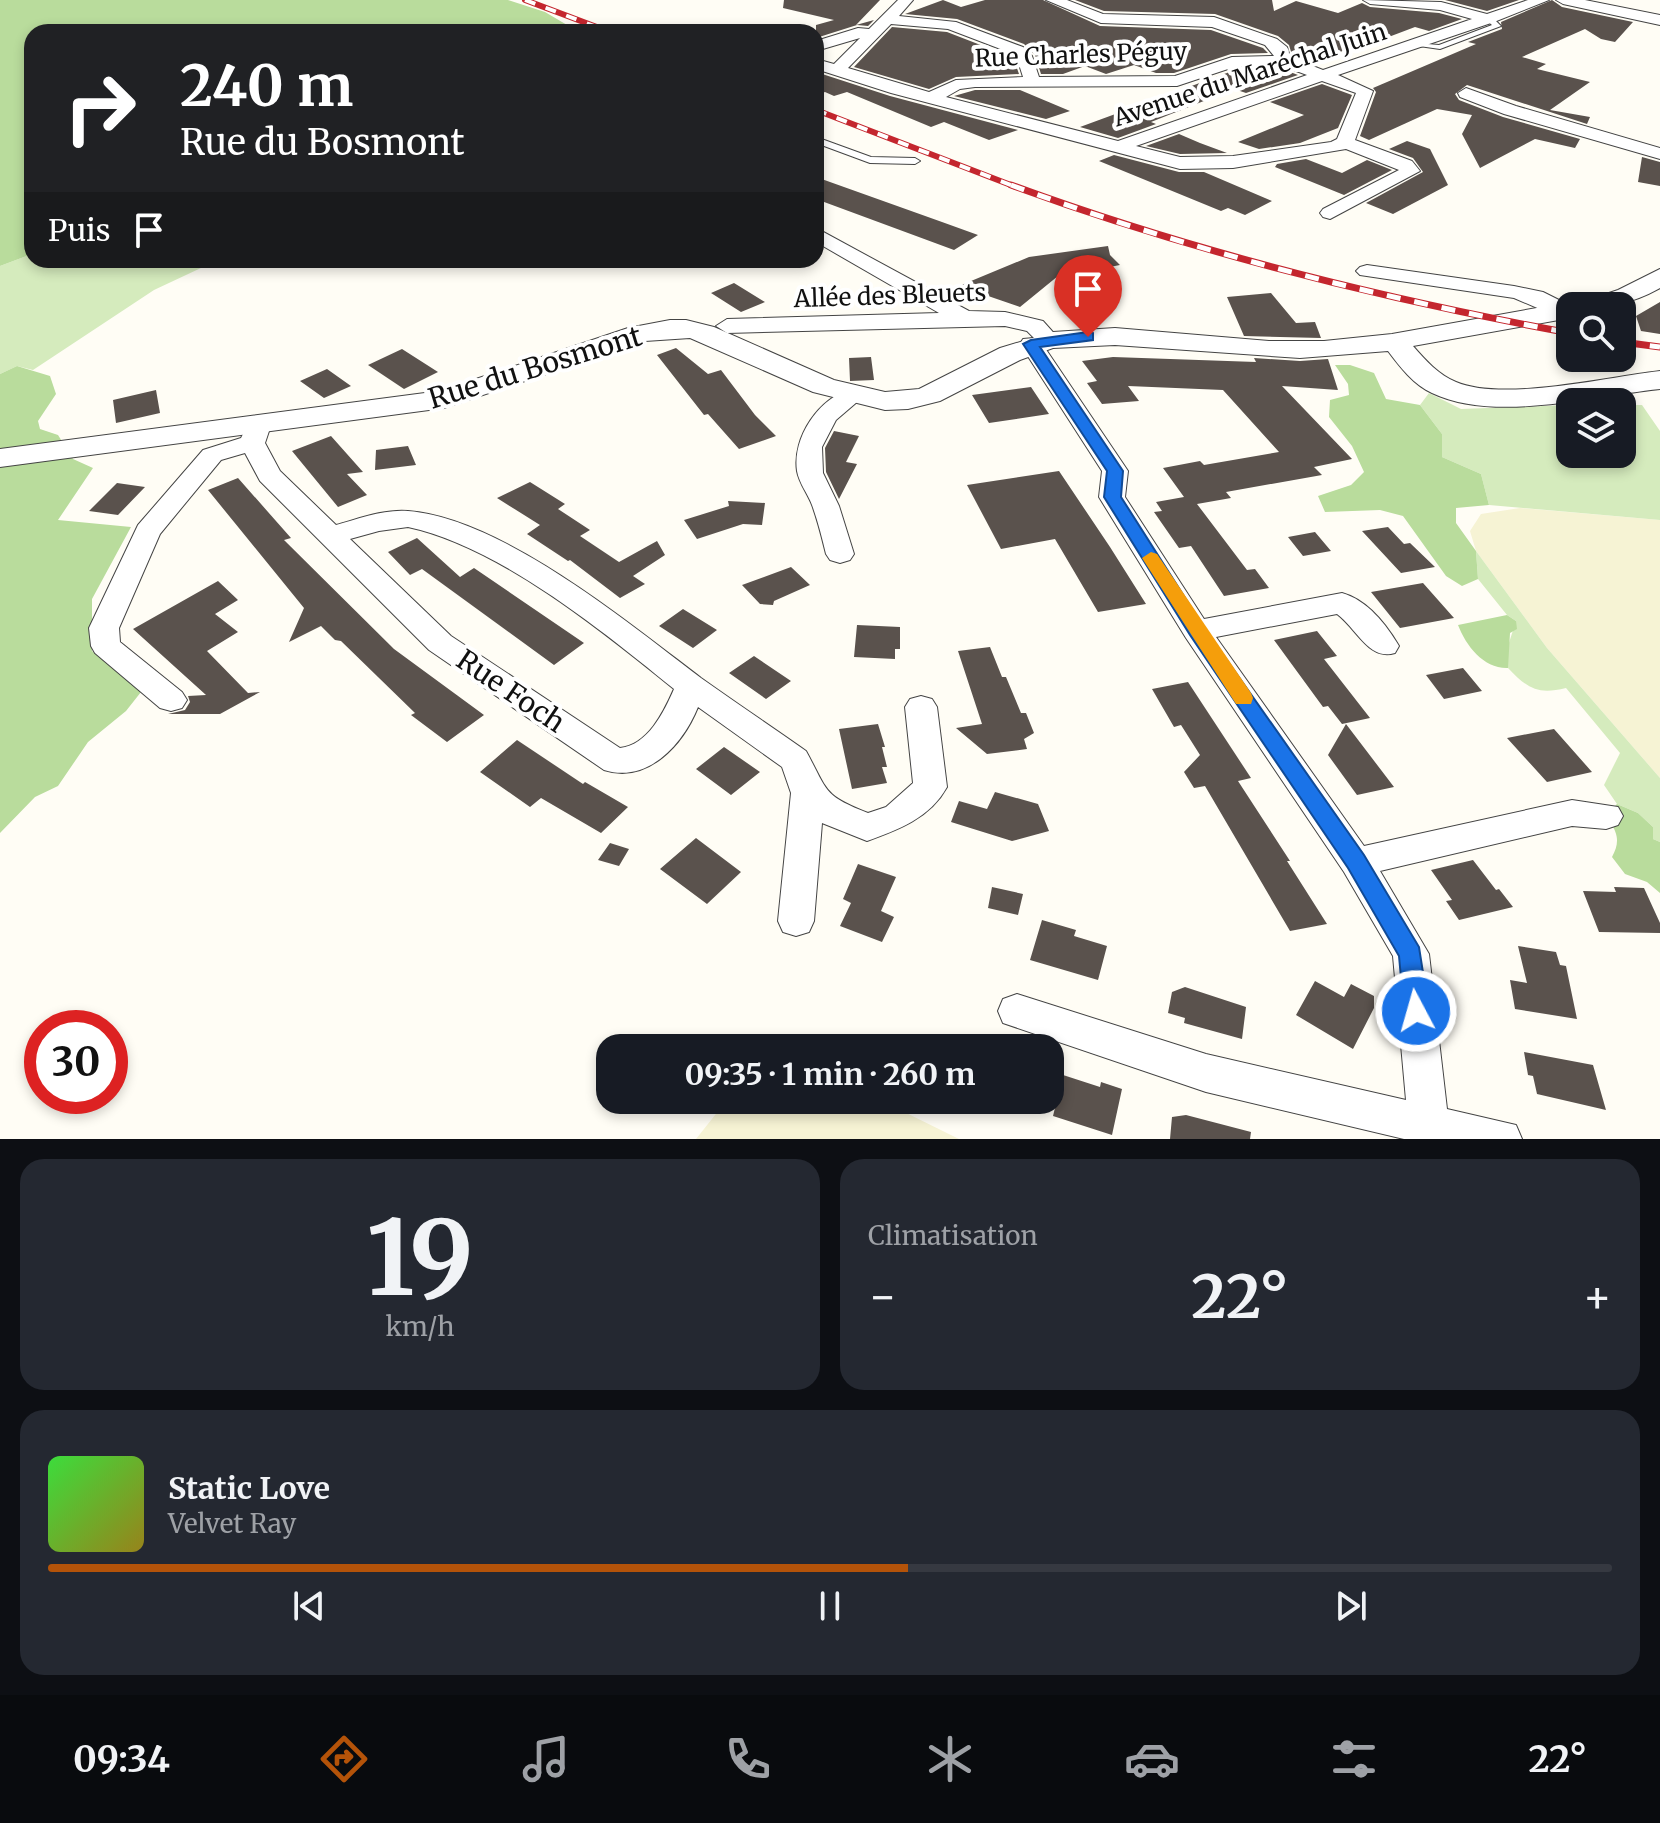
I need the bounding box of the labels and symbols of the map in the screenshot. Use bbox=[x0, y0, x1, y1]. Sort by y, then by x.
street label: Avenue du Maréchal Juin bbox=[1108, 16, 1390, 134]
street label: Rue Charles Péguy bbox=[974, 35, 1188, 74]
pin bbox=[1054, 255, 1122, 337]
street label: Allée des Bleuets bbox=[792, 277, 987, 314]
street label: Rue du Bosmont bbox=[424, 317, 646, 417]
street label: Rue Foch bbox=[450, 642, 572, 740]
position arrow bbox=[1374, 969, 1458, 1053]
speed limit sign: 30 bbox=[24, 1010, 128, 1114]

